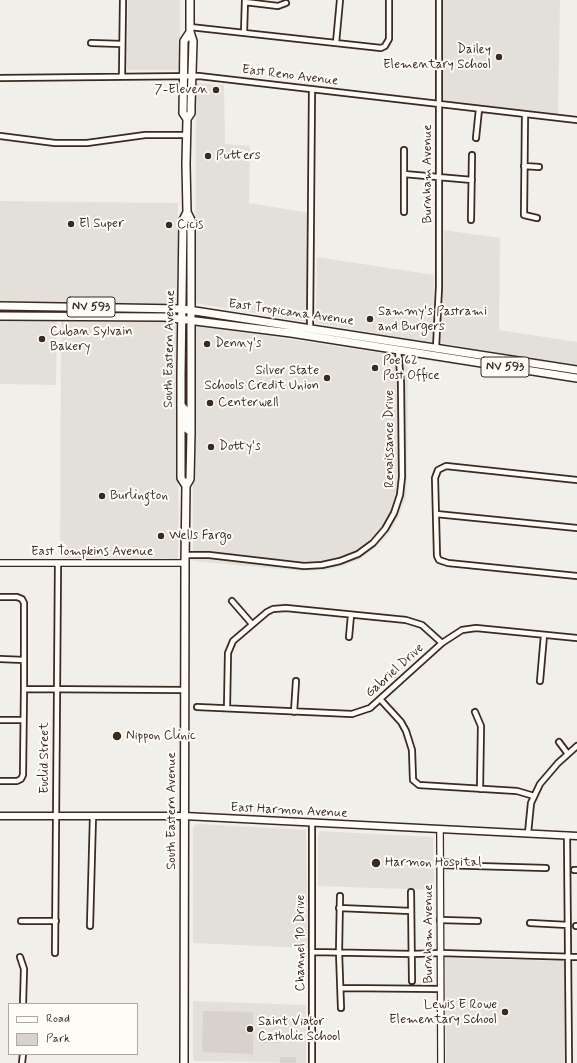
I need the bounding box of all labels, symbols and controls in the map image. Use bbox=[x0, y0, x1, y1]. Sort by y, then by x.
place label: Dailey Elementary School bbox=[383, 42, 491, 73]
marker: Dailey Elementary School bbox=[494, 52, 504, 62]
street label: East Reno Avenue bbox=[241, 62, 339, 90]
place label: 7-Eleven bbox=[155, 82, 208, 98]
marker: 7-Eleven bbox=[211, 85, 221, 95]
street label: Burnham Avenue bbox=[420, 124, 436, 224]
place label: Putters bbox=[216, 148, 261, 164]
marker: Putters bbox=[203, 151, 213, 161]
place label: El Super bbox=[79, 216, 124, 232]
place label: Cicis bbox=[177, 217, 203, 233]
marker: El Super bbox=[66, 219, 76, 229]
marker: Cicis bbox=[164, 220, 174, 230]
street label: South Eastern Avenue bbox=[161, 290, 179, 408]
street label: East Tropicana Avenue bbox=[227, 296, 355, 330]
road number: NV 593 bbox=[67, 297, 115, 317]
place label: Sammy's Pastrami and Burgers bbox=[378, 304, 487, 335]
marker: Sammy's Pastrami and Burgers bbox=[365, 314, 375, 324]
place label: Cuban Sylvain Bakery bbox=[50, 324, 132, 355]
marker: Cuban Sylvain Bakery bbox=[37, 334, 47, 344]
place label: Denny's bbox=[215, 336, 262, 352]
marker: Denny's bbox=[202, 339, 212, 349]
place label: Poe 62 Post Office bbox=[383, 353, 440, 384]
road number: NV 593 bbox=[481, 357, 529, 377]
place label: Silver State Schools Credit Union bbox=[204, 363, 319, 394]
marker: Poe 62 Post Office bbox=[370, 363, 380, 373]
marker: Silver State Schools Credit Union bbox=[322, 373, 332, 383]
street label: Renaissance Drive bbox=[382, 390, 398, 488]
place label: Centerwell bbox=[218, 395, 279, 411]
marker: Centerwell bbox=[205, 398, 215, 408]
place label: Dotty's bbox=[219, 439, 261, 455]
marker: Dotty's bbox=[206, 442, 216, 452]
place label: Burlington bbox=[110, 488, 168, 504]
marker: Burlington bbox=[97, 491, 107, 501]
place label: Wells Fargo bbox=[169, 528, 232, 544]
marker: Wells Fargo bbox=[156, 531, 166, 541]
street label: East Tompkins Avenue bbox=[31, 544, 153, 560]
street label: Gabriel Drive bbox=[363, 641, 427, 701]
street label: Euclid Street bbox=[37, 722, 53, 794]
place label: Nippon Clinic bbox=[126, 728, 196, 744]
marker: Nippon Clinic bbox=[111, 730, 123, 742]
street label: South Eastern Avenue bbox=[164, 752, 180, 870]
street label: East Harmon Avenue bbox=[230, 800, 348, 822]
place label: Harmon Hospital bbox=[385, 855, 481, 871]
marker: Harmon Hospital bbox=[370, 857, 382, 869]
street label: Burnham Avenue bbox=[421, 884, 437, 984]
street label: Channel 10 Drive bbox=[293, 895, 309, 991]
place label: Lewis E Rowe Elementary School bbox=[389, 997, 497, 1028]
legend bbox=[8, 1003, 138, 1055]
marker: Lewis E Rowe Elementary School bbox=[500, 1007, 510, 1017]
text: Road bbox=[46, 1011, 70, 1027]
place label: Saint Viator Catholic School bbox=[258, 1014, 341, 1045]
marker: Saint Viator Catholic School bbox=[245, 1024, 255, 1034]
text: Park bbox=[46, 1031, 70, 1047]

